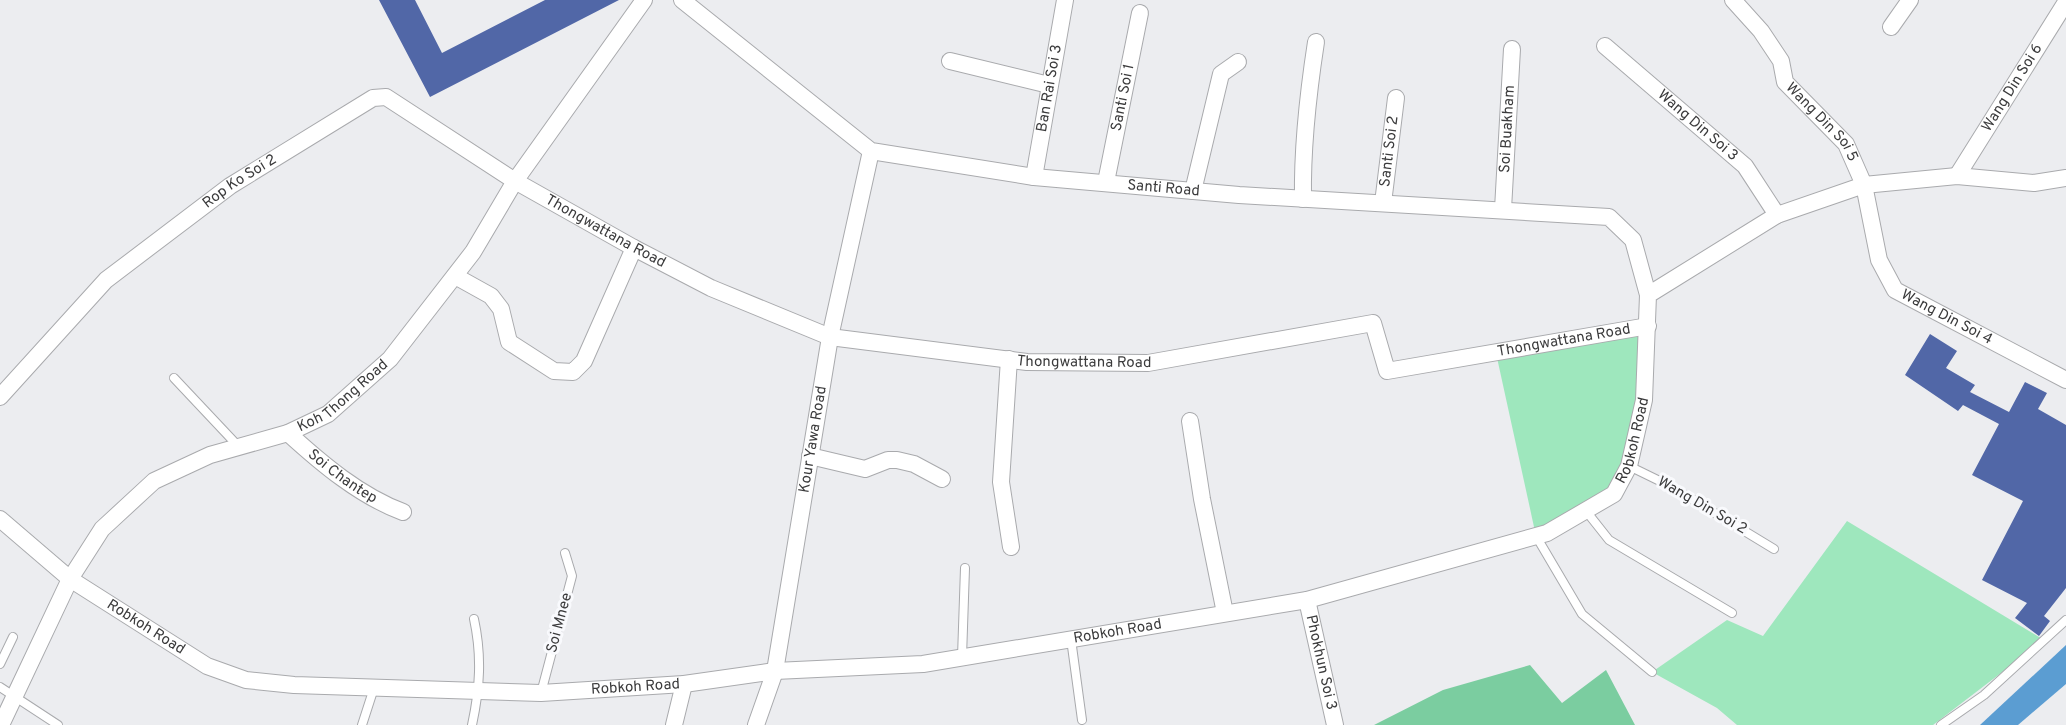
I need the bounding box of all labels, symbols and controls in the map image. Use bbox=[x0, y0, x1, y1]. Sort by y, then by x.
street label: Wang Din Soi 6 bbox=[1978, 40, 2047, 135]
street label: Ban Rai Soi 3 bbox=[1033, 43, 1067, 134]
street label: Santi Soi 1 bbox=[1107, 62, 1139, 133]
street label: Wang Din Soi 5 bbox=[1781, 78, 1862, 164]
street label: Soi Buakham bbox=[1496, 85, 1519, 174]
street label: Wang Din Soi 3 bbox=[1653, 85, 1742, 165]
street label: Santi Soi 2 bbox=[1376, 115, 1403, 188]
street label: Rop Ko Soi 2 bbox=[199, 150, 280, 213]
street label: Santi Road bbox=[1126, 176, 1201, 201]
street label: Thongwattana Road bbox=[542, 190, 669, 272]
street label: Wang Din Soi 4 bbox=[1898, 285, 1996, 349]
street label: Thongwattana Road bbox=[1496, 320, 1632, 361]
street label: Thongwattana Road bbox=[1015, 351, 1152, 373]
street label: Koh Thong Road bbox=[294, 355, 392, 437]
street label: Kour Yawa Road bbox=[795, 384, 831, 494]
street label: Robkoh Road bbox=[1612, 396, 1654, 487]
street label: Soi Chantep bbox=[304, 445, 381, 508]
street label: Wang Din Soi 2 bbox=[1654, 473, 1750, 539]
street label: Soi Mnee bbox=[543, 591, 577, 655]
street label: Robkoh Road bbox=[103, 595, 188, 659]
street label: Phokhun Soi 3 bbox=[1301, 613, 1341, 712]
street label: Robkoh Road bbox=[1072, 615, 1163, 648]
street label: Robkoh Road bbox=[590, 675, 681, 699]

